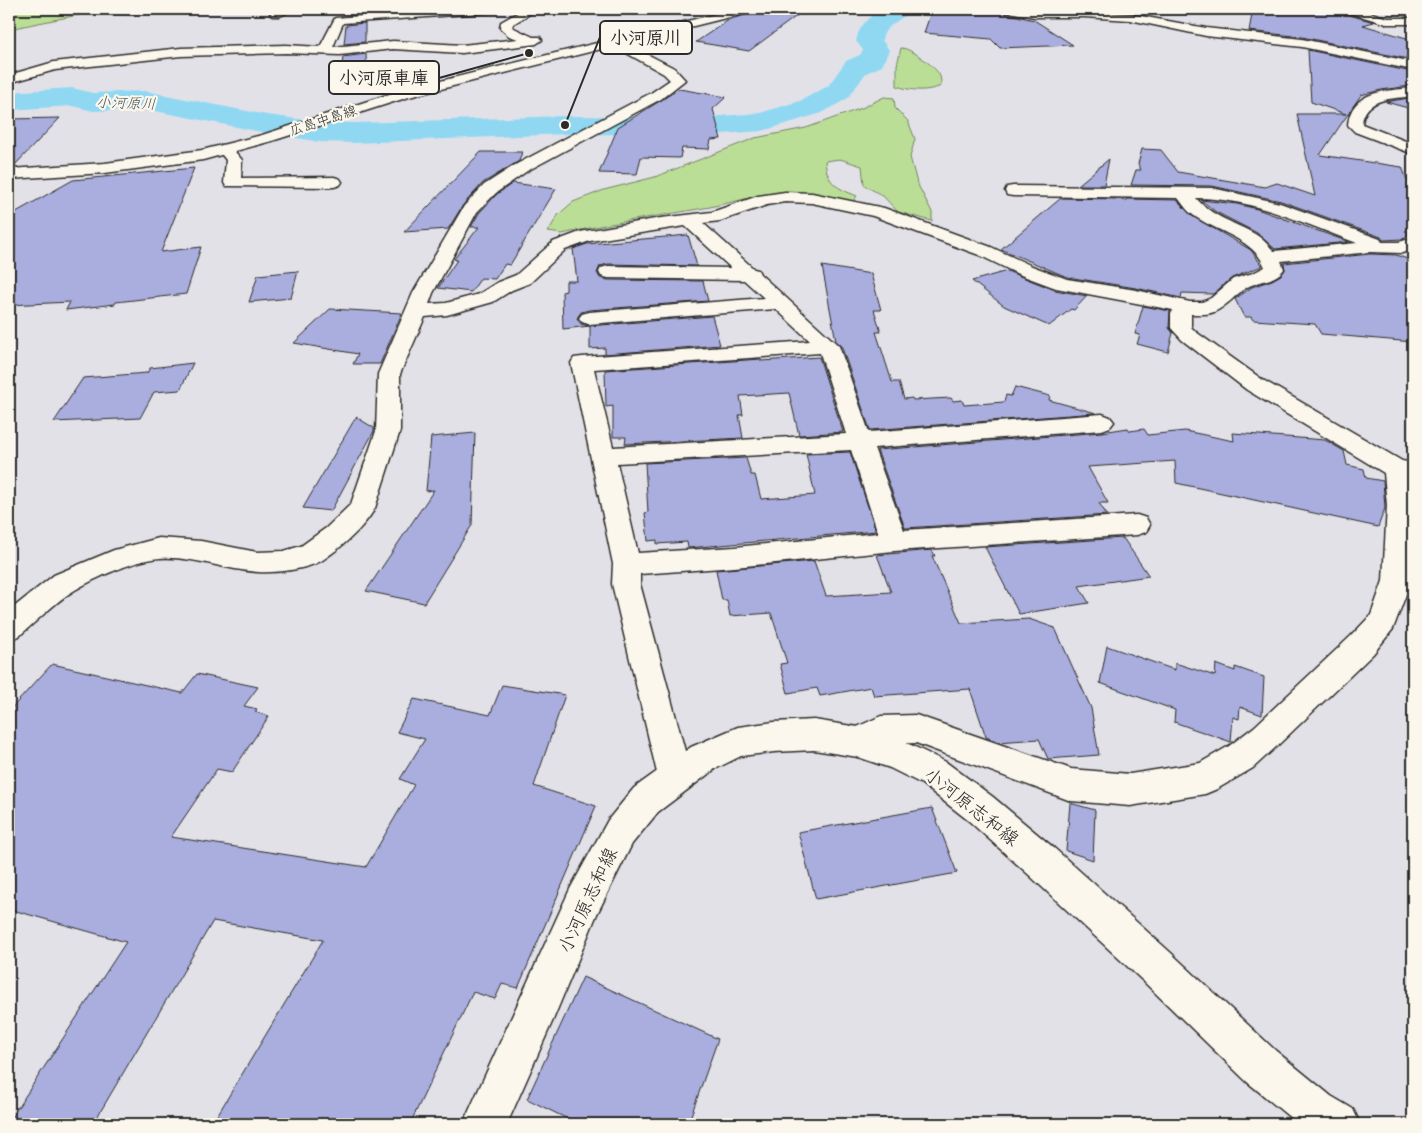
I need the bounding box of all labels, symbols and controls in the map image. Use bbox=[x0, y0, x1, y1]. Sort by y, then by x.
callout: 小河原川 bbox=[600, 21, 692, 54]
text: 小河原川 bbox=[610, 22, 682, 54]
callout: 小河原車庫 bbox=[329, 61, 439, 94]
text: 小河原車庫 bbox=[339, 62, 429, 94]
water label: 小河原川 bbox=[96, 89, 156, 117]
street label: 広島中島線 bbox=[286, 98, 360, 143]
street label: 小河原志和線 bbox=[917, 758, 1027, 854]
street label: 小河原志和線 bbox=[548, 842, 626, 959]

